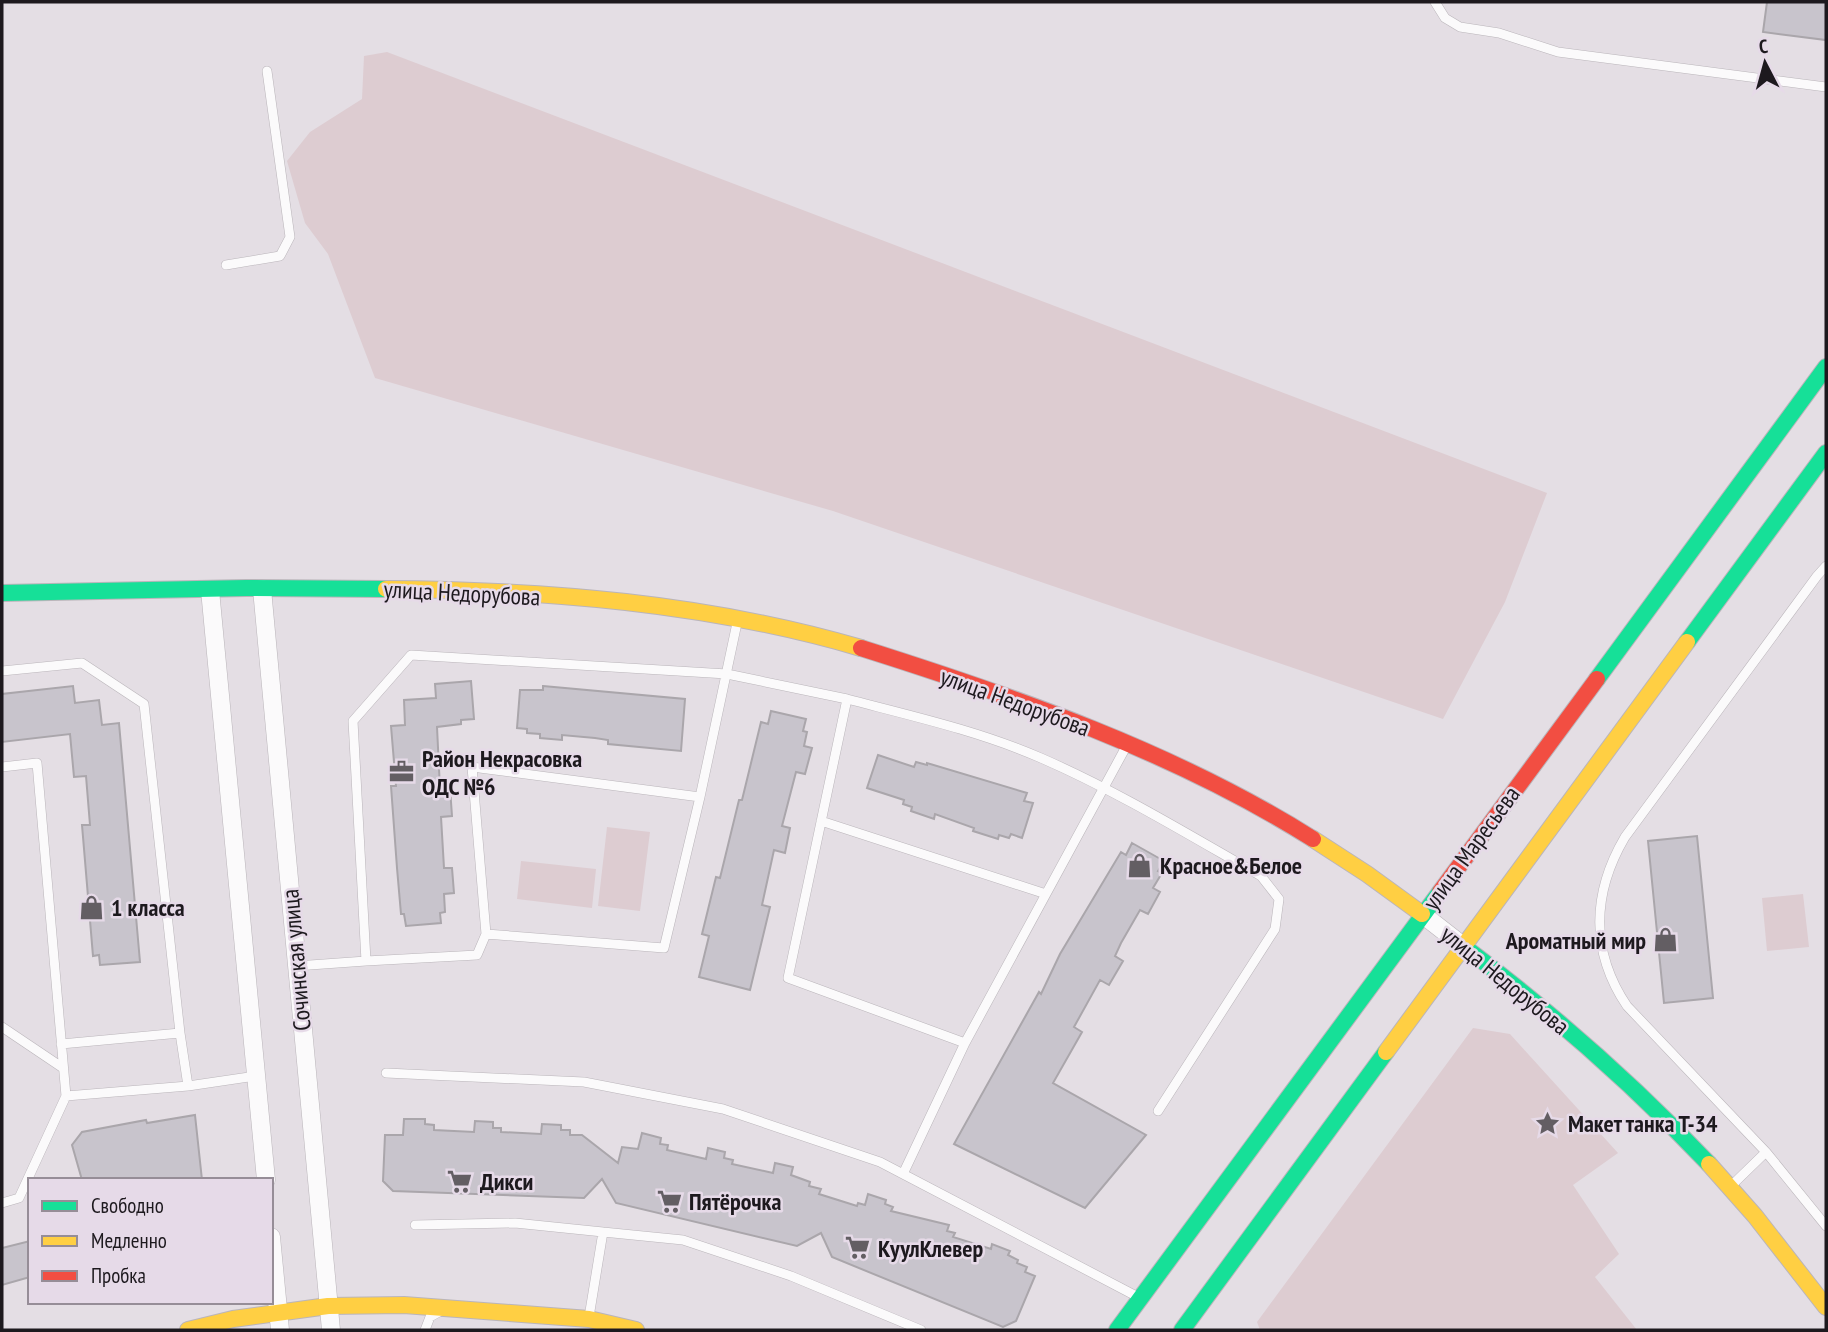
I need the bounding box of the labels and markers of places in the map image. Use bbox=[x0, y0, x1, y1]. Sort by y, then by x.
place label: Район Некрасовка ОДС №6 bbox=[422, 743, 582, 802]
office icon: Район Некрасовка ОДС №6 bbox=[388, 758, 416, 786]
place label: Красное&Белое bbox=[1160, 850, 1302, 881]
shop icon: Красное&Белое bbox=[1126, 851, 1154, 879]
place label: 1 класса bbox=[111, 892, 185, 923]
shop icon: 1 класса bbox=[77, 893, 105, 921]
place label: Ароматный мир bbox=[1505, 925, 1646, 956]
shop icon: Ароматный мир bbox=[1652, 926, 1680, 954]
place label: Макет танка Т-34 bbox=[1568, 1108, 1718, 1139]
place icon: Макет танка Т-34 bbox=[1534, 1109, 1562, 1137]
place label: Дикси bbox=[480, 1166, 533, 1197]
supermarket icon: Дикси bbox=[446, 1167, 474, 1195]
place label: Пятёрочка bbox=[689, 1186, 781, 1217]
supermarket icon: Пятёрочка bbox=[655, 1187, 683, 1215]
place label: КуулКлевер bbox=[878, 1233, 983, 1264]
supermarket icon: КуулКлевер bbox=[844, 1234, 872, 1262]

